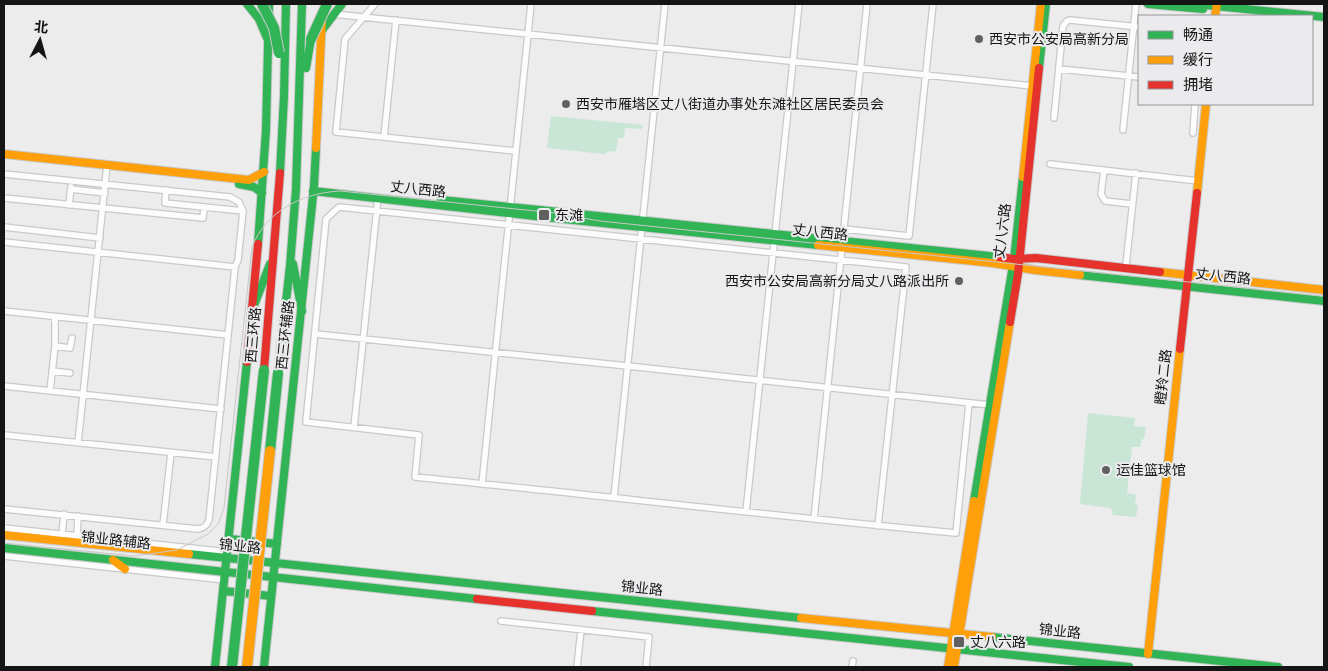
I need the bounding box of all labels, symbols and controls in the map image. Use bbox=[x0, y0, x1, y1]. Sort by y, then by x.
north arrow bbox=[15, 15, 65, 65]
text: 北 bbox=[33, 15, 49, 37]
legend bbox=[1138, 15, 1313, 105]
text: 畅通 bbox=[1183, 23, 1213, 44]
place label: 西安市公安局高新分局 bbox=[989, 28, 1129, 48]
marker: 西安市公安局高新分局 bbox=[973, 33, 985, 45]
text: 缓行 bbox=[1183, 48, 1213, 69]
text: 拥堵 bbox=[1183, 73, 1213, 94]
place label: 西安市雁塔区丈八街道办事处东滩社区居民委员会 bbox=[576, 93, 884, 113]
marker: 西安市雁塔区丈八街道办事处东滩社区居民委员会 bbox=[560, 98, 572, 110]
street label: 丈八西路 bbox=[389, 175, 447, 201]
street label: 丈八六路 bbox=[988, 202, 1014, 260]
place label: 东滩 bbox=[555, 204, 583, 224]
marker: 东滩 bbox=[537, 208, 551, 222]
street label: 丈八西路 bbox=[791, 218, 849, 244]
street label: 丈八西路 bbox=[1194, 262, 1252, 288]
place label: 西安市公安局高新分局丈八路派出所 bbox=[725, 270, 949, 290]
marker: 西安市公安局高新分局丈八路派出所 bbox=[953, 275, 965, 287]
street label: 西三环辅路 bbox=[270, 299, 298, 371]
street label: 西三环路 bbox=[240, 306, 264, 364]
street label: 瞪羚二路 bbox=[1149, 348, 1175, 406]
place label: 运佳篮球馆 bbox=[1116, 459, 1186, 479]
marker: 运佳篮球馆 bbox=[1100, 464, 1112, 476]
street label: 锦业路辅路 bbox=[80, 525, 152, 553]
street label: 锦业路 bbox=[218, 533, 262, 557]
street label: 锦业路 bbox=[620, 575, 664, 599]
street label: 锦业路 bbox=[1038, 618, 1082, 642]
place label: 丈八六路 bbox=[970, 631, 1026, 651]
marker: 丈八六路 bbox=[952, 635, 966, 649]

